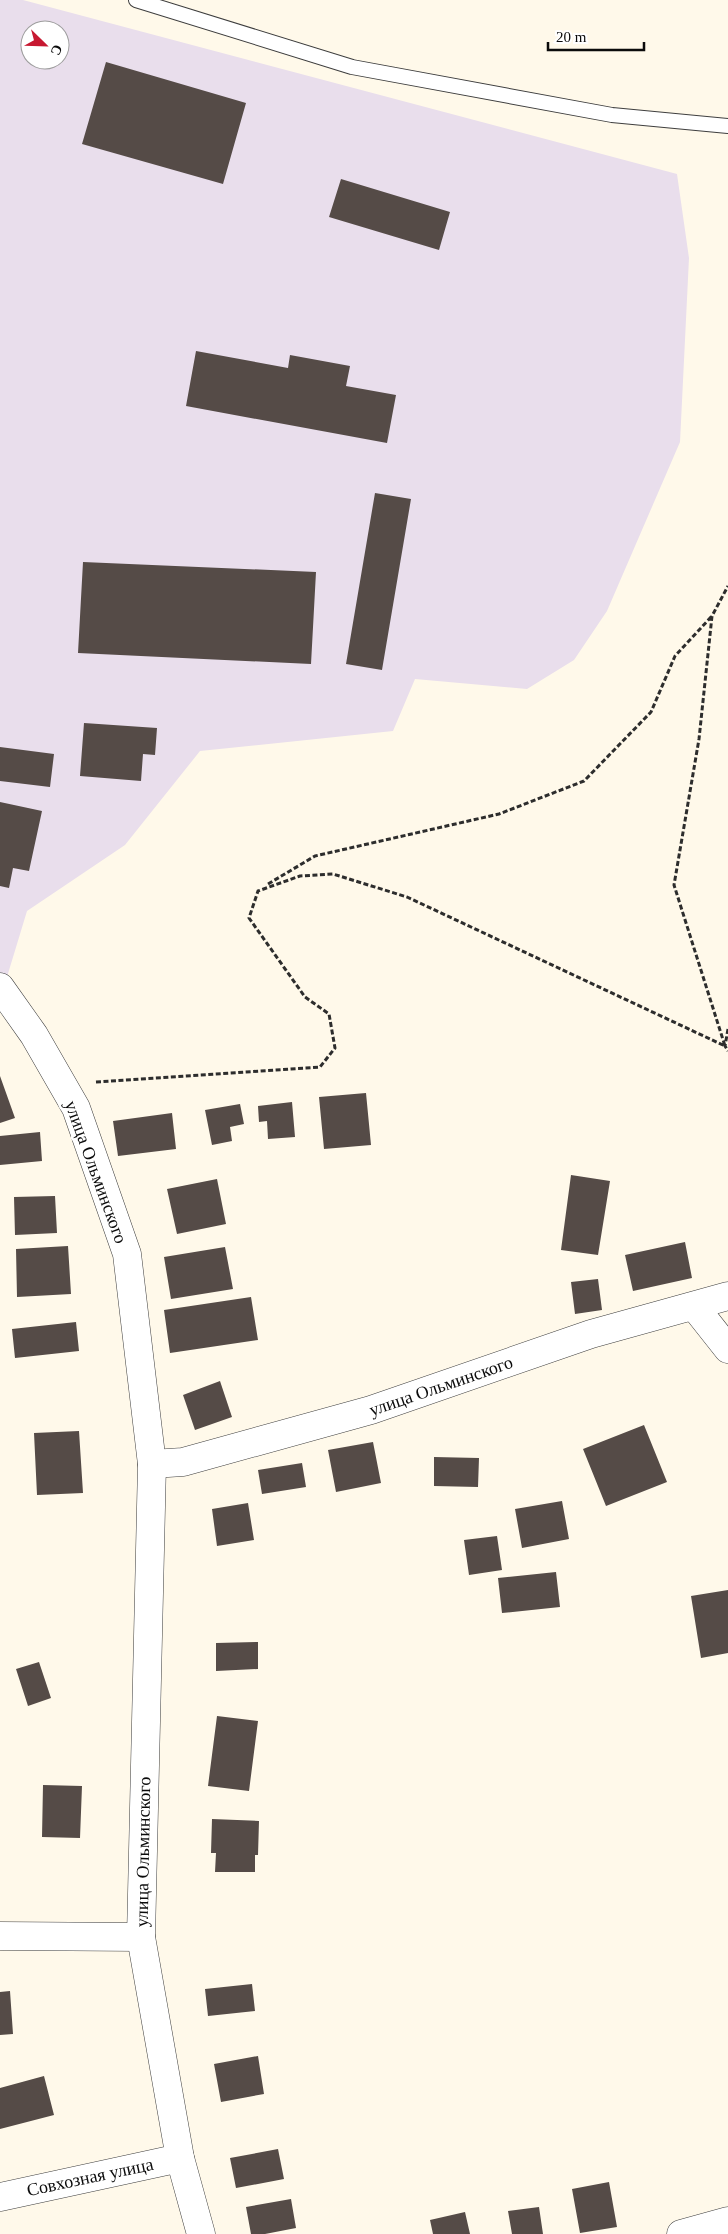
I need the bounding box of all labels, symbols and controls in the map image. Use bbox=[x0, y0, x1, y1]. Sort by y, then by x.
north arrow bbox=[20, 20, 70, 70]
scale bar bbox=[548, 20, 644, 52]
text: 20 m bbox=[556, 29, 587, 45]
text: С bbox=[48, 42, 65, 57]
street label: улица Ольминского bbox=[61, 1098, 131, 1246]
street label: улица Ольминского bbox=[367, 1352, 515, 1420]
street label: улица Ольминского bbox=[132, 1777, 154, 1927]
street label: Совхозная улица bbox=[25, 2154, 155, 2200]

